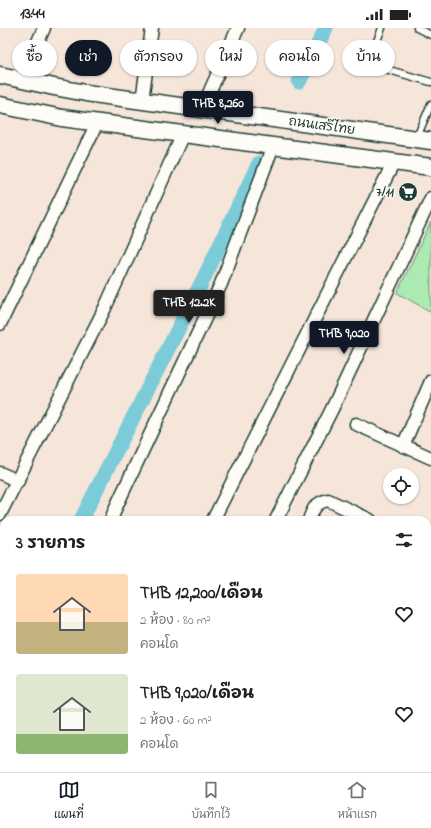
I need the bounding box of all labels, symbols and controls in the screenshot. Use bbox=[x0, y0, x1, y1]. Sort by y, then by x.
text: 13:44 bbox=[20, 3, 45, 25]
chip: ซื้อ bbox=[12, 40, 57, 76]
chip: เช่า bbox=[65, 40, 112, 76]
chip: ตัวกรอง bbox=[120, 40, 197, 76]
chip: ใหม่ bbox=[205, 40, 257, 76]
chip: คอนโด bbox=[265, 40, 334, 76]
chip: บ้าน bbox=[342, 40, 395, 76]
pin: THB 8,260 bbox=[172, 91, 264, 125]
text: THB 8,260 bbox=[192, 94, 244, 113]
street label: ถนนเสรีไทย bbox=[288, 111, 357, 140]
supermarket icon: 7/11 bbox=[397, 181, 419, 203]
place label: 7/11 bbox=[376, 183, 395, 202]
pin: THB 12.2K bbox=[143, 290, 235, 324]
text: THB 12.2K bbox=[162, 293, 216, 312]
pin: THB 9,020 bbox=[298, 321, 390, 355]
text: THB 9,020 bbox=[319, 324, 369, 343]
map controls bbox=[383, 468, 419, 504]
button: locate bbox=[383, 468, 419, 504]
icon: filters bbox=[393, 529, 415, 551]
text: 3 รายการ bbox=[16, 531, 85, 556]
text: THB 12,200/เดือน bbox=[140, 581, 263, 606]
icon: home bbox=[48, 590, 96, 638]
icon: heart bbox=[393, 603, 415, 625]
text: 2 ห้อง · 80 m² bbox=[140, 611, 211, 630]
text: คอนโด bbox=[140, 635, 178, 654]
text: THB 9,020/เดือน bbox=[140, 681, 254, 706]
icon: home bbox=[48, 690, 96, 738]
icon: heart bbox=[393, 703, 415, 725]
text: 2 ห้อง · 60 m² bbox=[140, 711, 212, 730]
text: คอนโด bbox=[140, 735, 178, 754]
tab: แผนที่ bbox=[54, 779, 84, 823]
tab: บันทึกไว้ bbox=[191, 779, 230, 823]
tab: หน้าแรก bbox=[338, 779, 377, 823]

